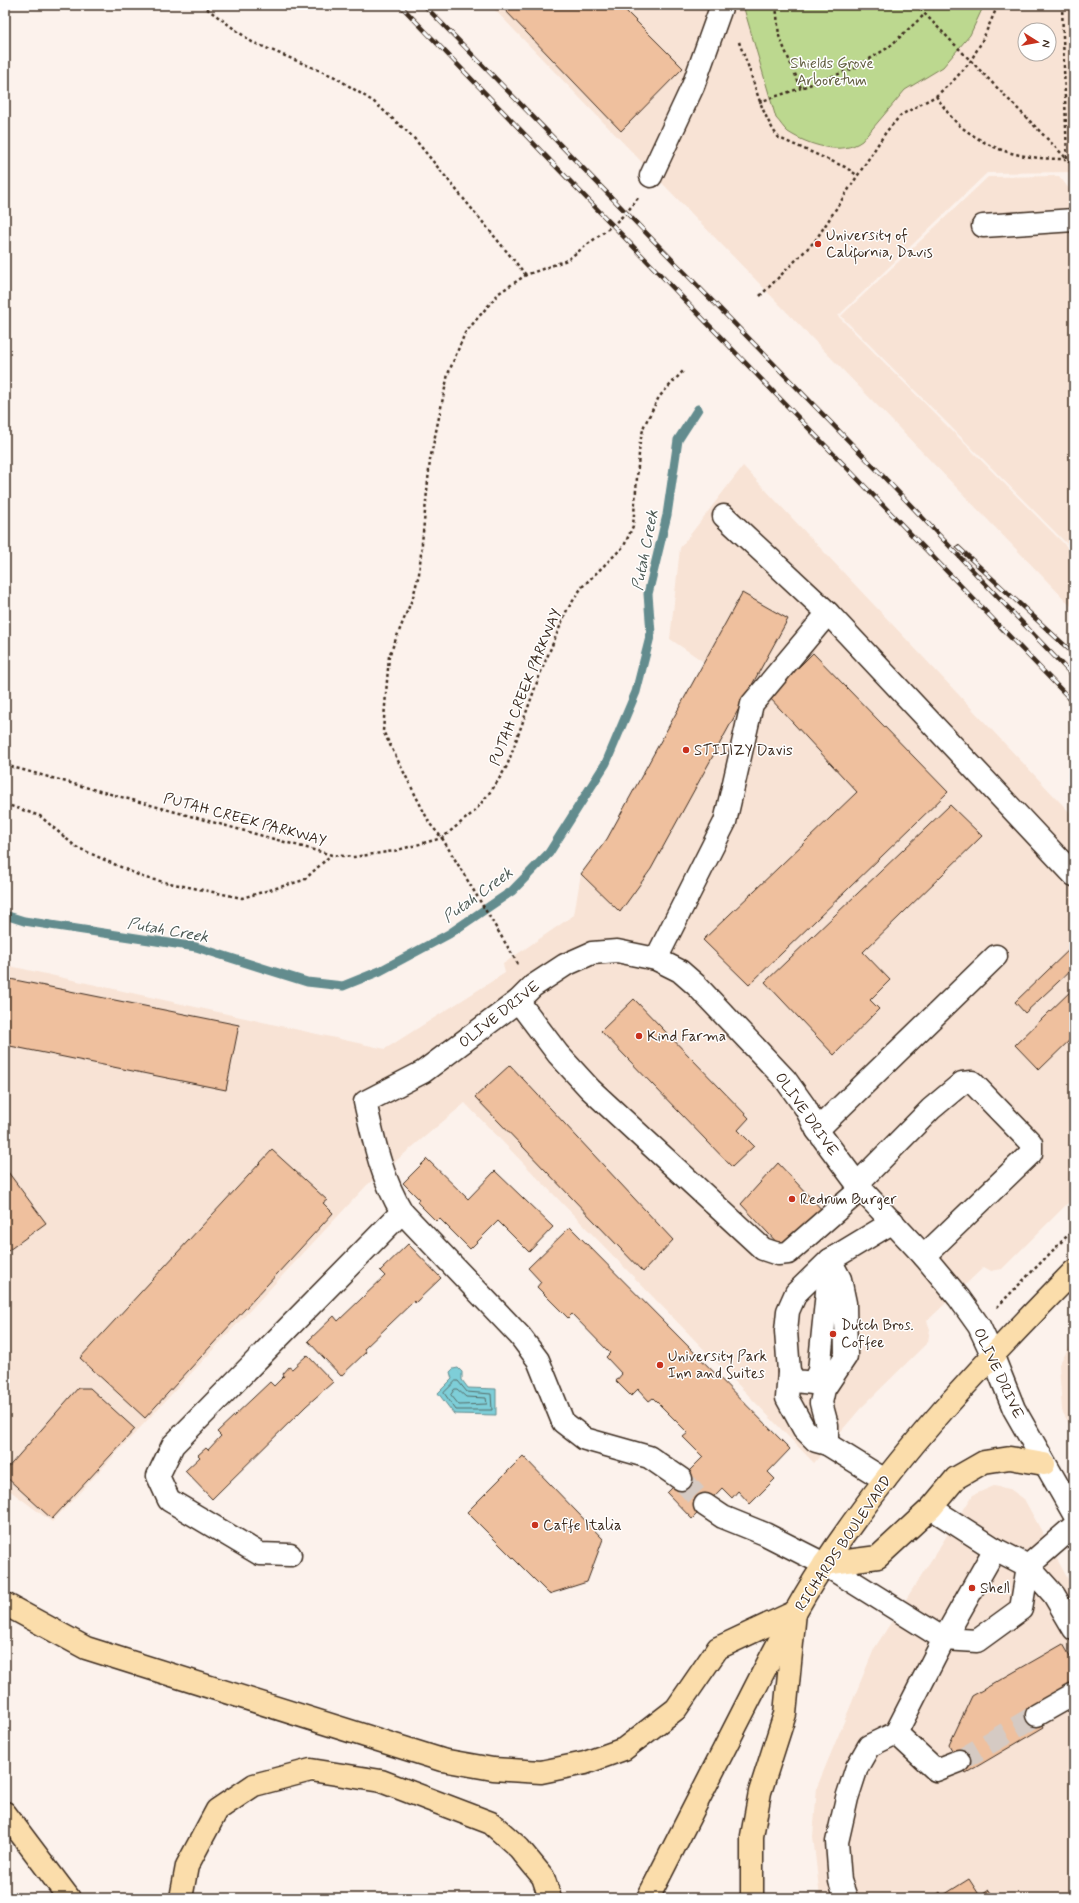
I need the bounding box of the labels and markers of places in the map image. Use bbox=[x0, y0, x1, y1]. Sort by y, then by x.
place label: University of California, Davis bbox=[826, 226, 933, 265]
marker: University of California, Davis bbox=[813, 239, 823, 249]
place label: STIIIZY Davis bbox=[694, 741, 793, 761]
marker: STIIIZY Davis bbox=[681, 745, 691, 755]
place label: Kind Farma bbox=[647, 1027, 726, 1047]
marker: Kind Farma bbox=[634, 1031, 644, 1041]
place label: Redrum Burger bbox=[800, 1190, 897, 1210]
marker: Redrum Burger bbox=[787, 1194, 797, 1204]
place label: Dutch Bros. Coffee bbox=[841, 1316, 914, 1353]
marker: Dutch Bros. Coffee bbox=[828, 1329, 838, 1339]
place label: University Park Inn and Suites bbox=[668, 1347, 767, 1384]
marker: University Park Inn and Suites bbox=[655, 1360, 665, 1370]
place label: Caffe Italia bbox=[543, 1516, 622, 1536]
marker: Caffe Italia bbox=[530, 1520, 540, 1530]
place label: Shell bbox=[980, 1579, 1010, 1599]
marker: Shell bbox=[967, 1583, 977, 1593]

